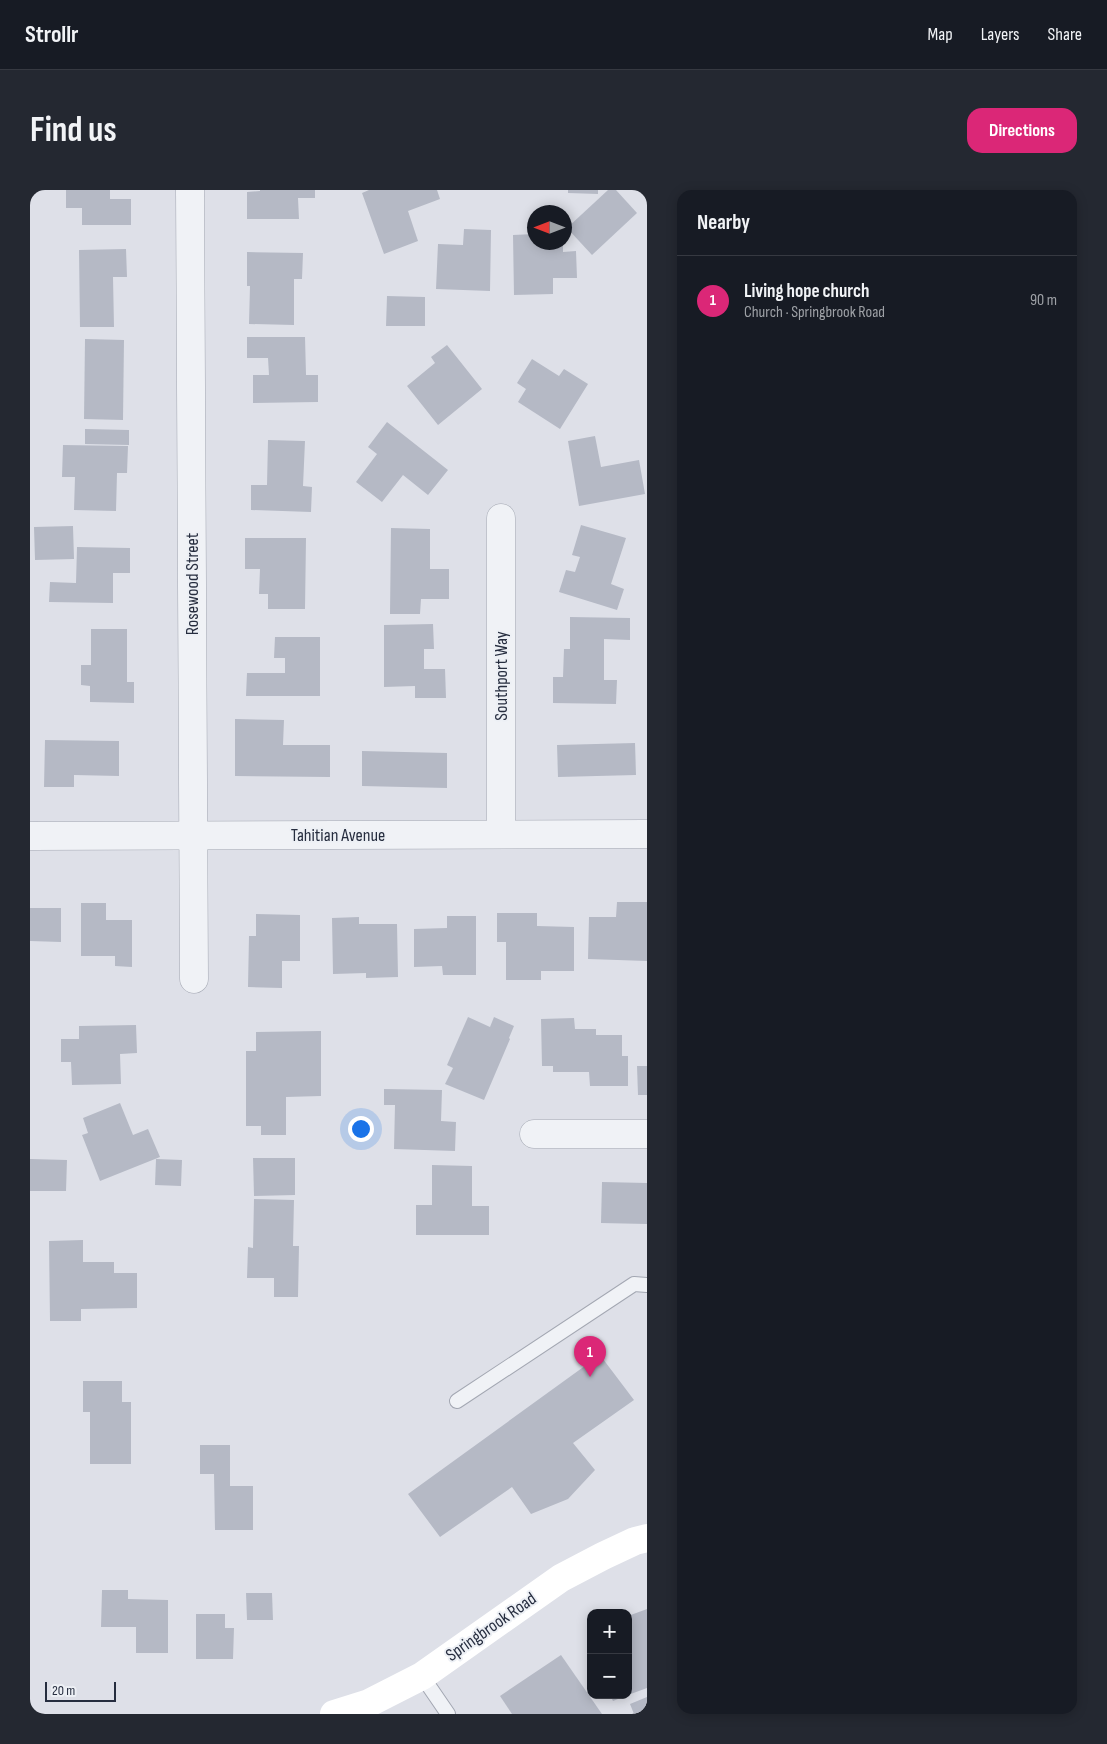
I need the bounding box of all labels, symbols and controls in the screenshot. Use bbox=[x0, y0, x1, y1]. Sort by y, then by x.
text: Strollr bbox=[25, 20, 79, 49]
text: Map bbox=[928, 24, 953, 45]
text: Layers bbox=[981, 24, 1020, 45]
text: Share bbox=[1048, 24, 1082, 45]
button: Directions bbox=[967, 108, 1077, 153]
text: Find us bbox=[30, 109, 117, 152]
north arrow bbox=[527, 205, 572, 250]
text: Nearby bbox=[697, 210, 750, 235]
text: Living hope church bbox=[744, 280, 870, 303]
text: 1 bbox=[710, 291, 716, 310]
text: 90 m bbox=[1030, 291, 1057, 310]
text: Church · Springbrook Road bbox=[744, 303, 885, 322]
street label: Rosewood Street bbox=[182, 532, 203, 635]
street label: Southport Way bbox=[491, 631, 512, 721]
street label: Tahitian Avenue bbox=[291, 825, 385, 846]
your location bbox=[348, 1116, 374, 1142]
pin: 1 bbox=[574, 1336, 606, 1377]
street label: Springbrook Road bbox=[442, 1588, 540, 1666]
map controls bbox=[587, 1609, 632, 1699]
button: + bbox=[587, 1609, 632, 1654]
button: − bbox=[587, 1654, 632, 1699]
scale bar bbox=[45, 1679, 116, 1702]
text: 20 m bbox=[52, 1682, 75, 1699]

